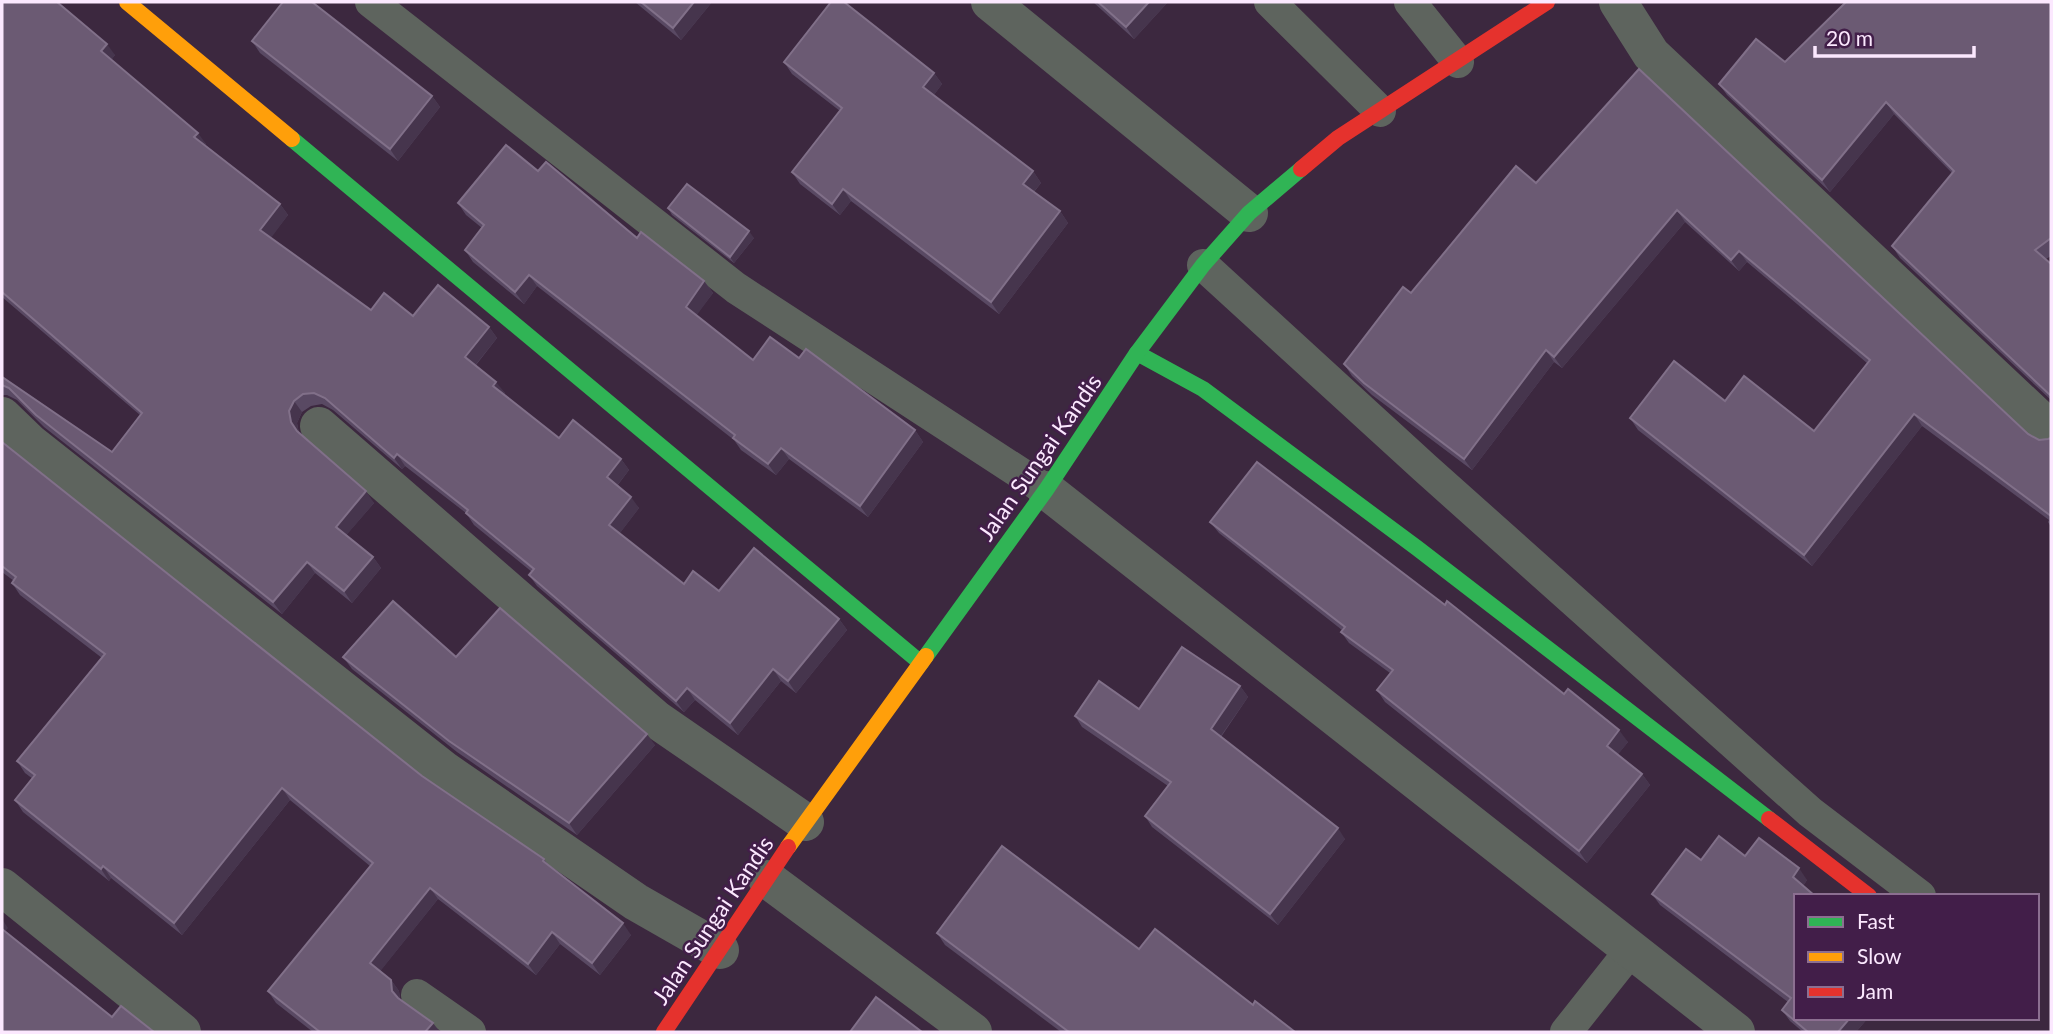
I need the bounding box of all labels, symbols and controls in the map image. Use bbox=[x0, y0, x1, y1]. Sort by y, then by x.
scale bar bbox=[1815, 14, 1974, 58]
text: 20 m bbox=[1826, 25, 1873, 50]
street label: Jalan Sungai Kandis bbox=[971, 368, 1107, 546]
street label: Jalan Sungai Kandis bbox=[645, 831, 779, 1009]
legend bbox=[1794, 894, 2039, 1020]
text: Fast bbox=[1857, 908, 1895, 933]
text: Slow bbox=[1857, 943, 1902, 968]
text: Jam bbox=[1857, 978, 1893, 1003]

